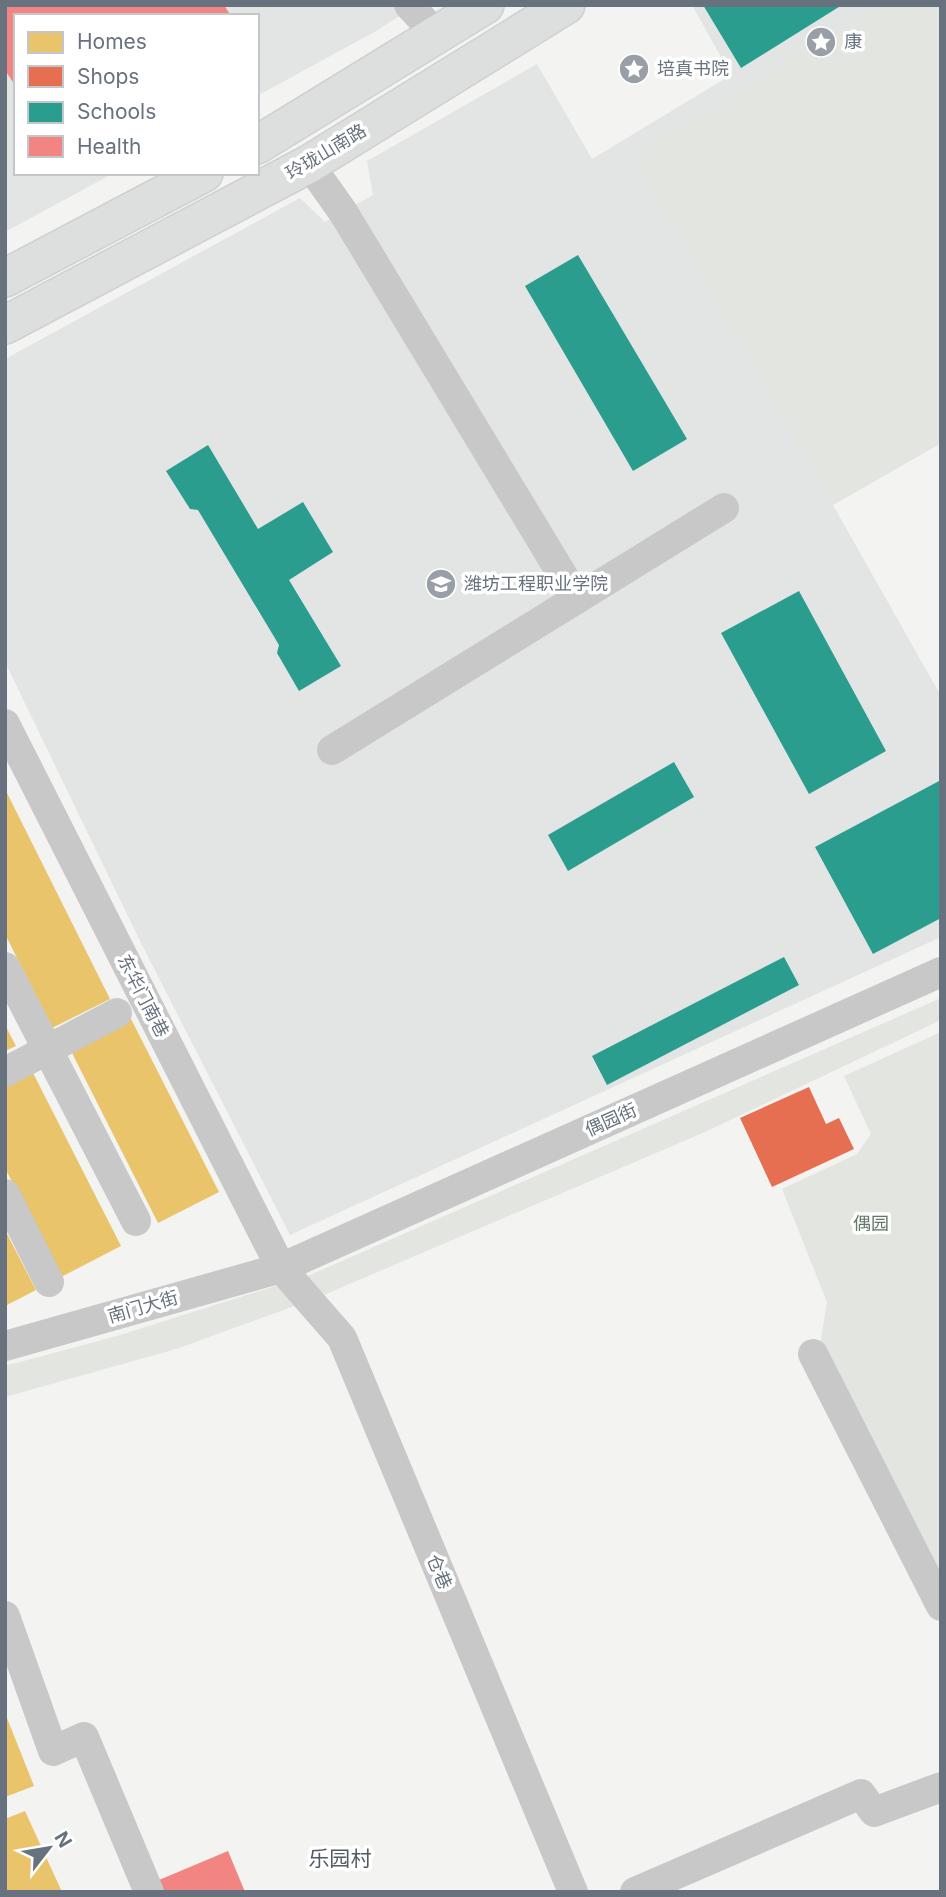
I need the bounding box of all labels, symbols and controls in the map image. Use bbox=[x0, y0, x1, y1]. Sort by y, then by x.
legend bbox=[14, 14, 259, 175]
place icon: 康 bbox=[804, 25, 838, 59]
text: Homes bbox=[77, 29, 147, 54]
place label: 康 bbox=[844, 31, 862, 52]
place icon: 培真书院 bbox=[617, 52, 651, 86]
place label: 培真书院 bbox=[657, 58, 729, 79]
text: Shops bbox=[77, 64, 139, 89]
text: Schools bbox=[77, 99, 156, 124]
street label: 玲珑山南路 bbox=[282, 119, 370, 184]
text: Health bbox=[77, 134, 142, 159]
school or university icon: 潍坊工程职业学院 bbox=[424, 567, 458, 601]
place label: 潍坊工程职业学院 bbox=[464, 573, 608, 594]
street label: 东华门南巷 bbox=[114, 951, 173, 1041]
street label: 偶园街 bbox=[582, 1099, 640, 1140]
park label: 偶园 bbox=[853, 1213, 889, 1234]
street label: 南门大街 bbox=[105, 1287, 180, 1327]
street label: 仓巷 bbox=[423, 1551, 456, 1592]
north arrow bbox=[14, 1813, 84, 1883]
text: N bbox=[50, 1827, 77, 1852]
district label: 乐园村 bbox=[309, 1846, 372, 1871]

